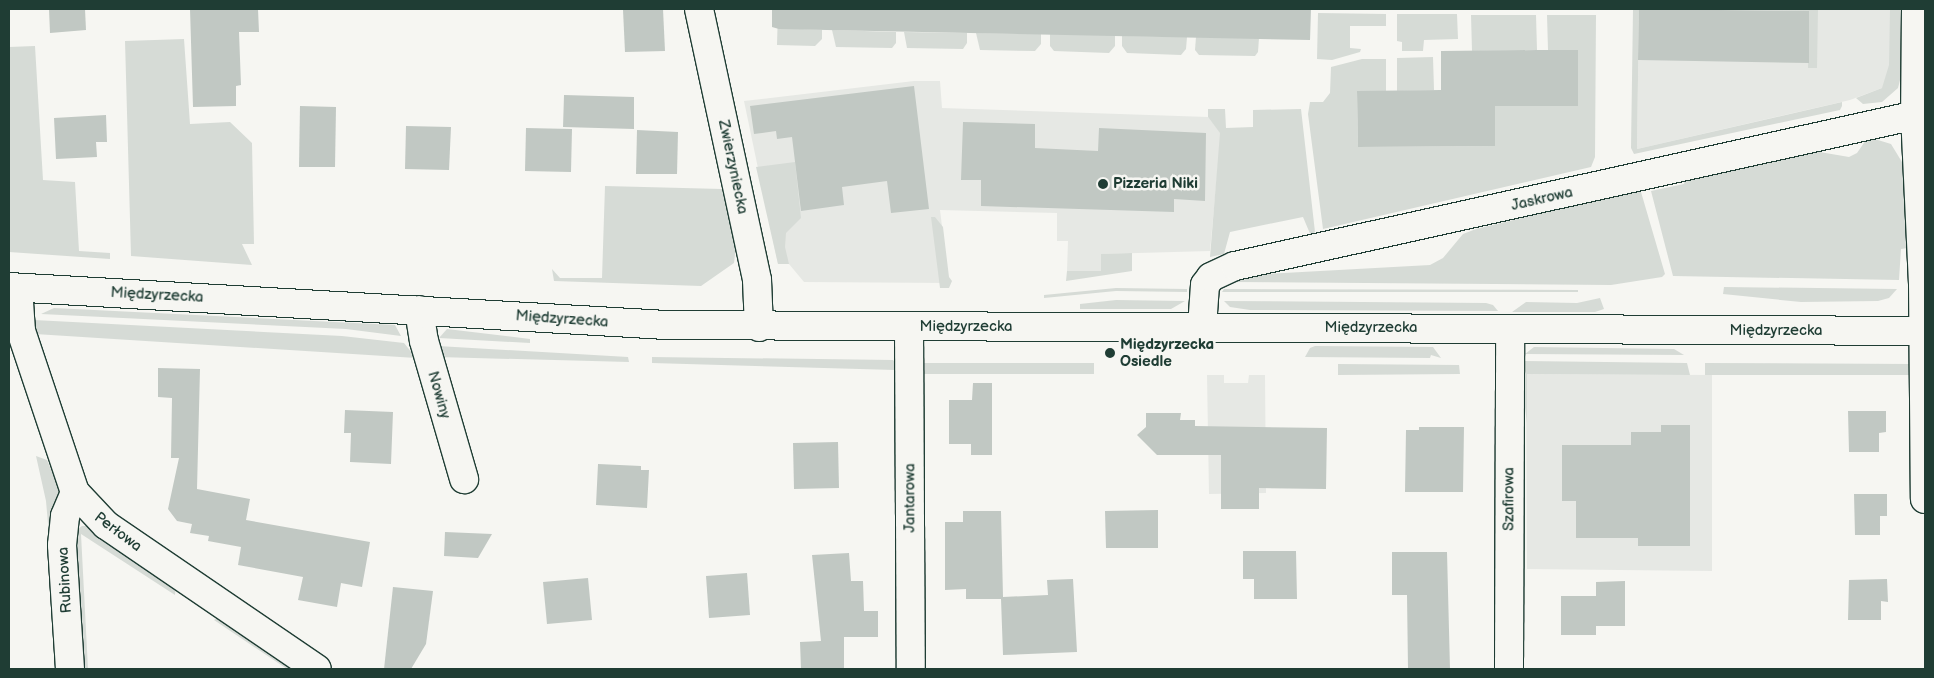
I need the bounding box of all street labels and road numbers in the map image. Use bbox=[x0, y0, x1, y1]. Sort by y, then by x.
street label: Zwierzyniecka bbox=[714, 118, 752, 216]
street label: Jaskrowa bbox=[1509, 183, 1575, 215]
street label: Międzyrzecka bbox=[110, 284, 204, 306]
street label: Międzyrzecka bbox=[515, 307, 609, 331]
street label: Międzyrzecka bbox=[920, 318, 1012, 336]
street label: Międzyrzecka bbox=[1325, 319, 1417, 337]
street label: Międzyrzecka bbox=[1730, 322, 1822, 340]
street label: Nowiny bbox=[424, 369, 454, 421]
street label: Jantarowa bbox=[901, 463, 919, 533]
street label: Szafirowa bbox=[1500, 467, 1518, 531]
street label: Perłowa bbox=[91, 508, 145, 556]
street label: Rubinowa bbox=[54, 546, 76, 614]

